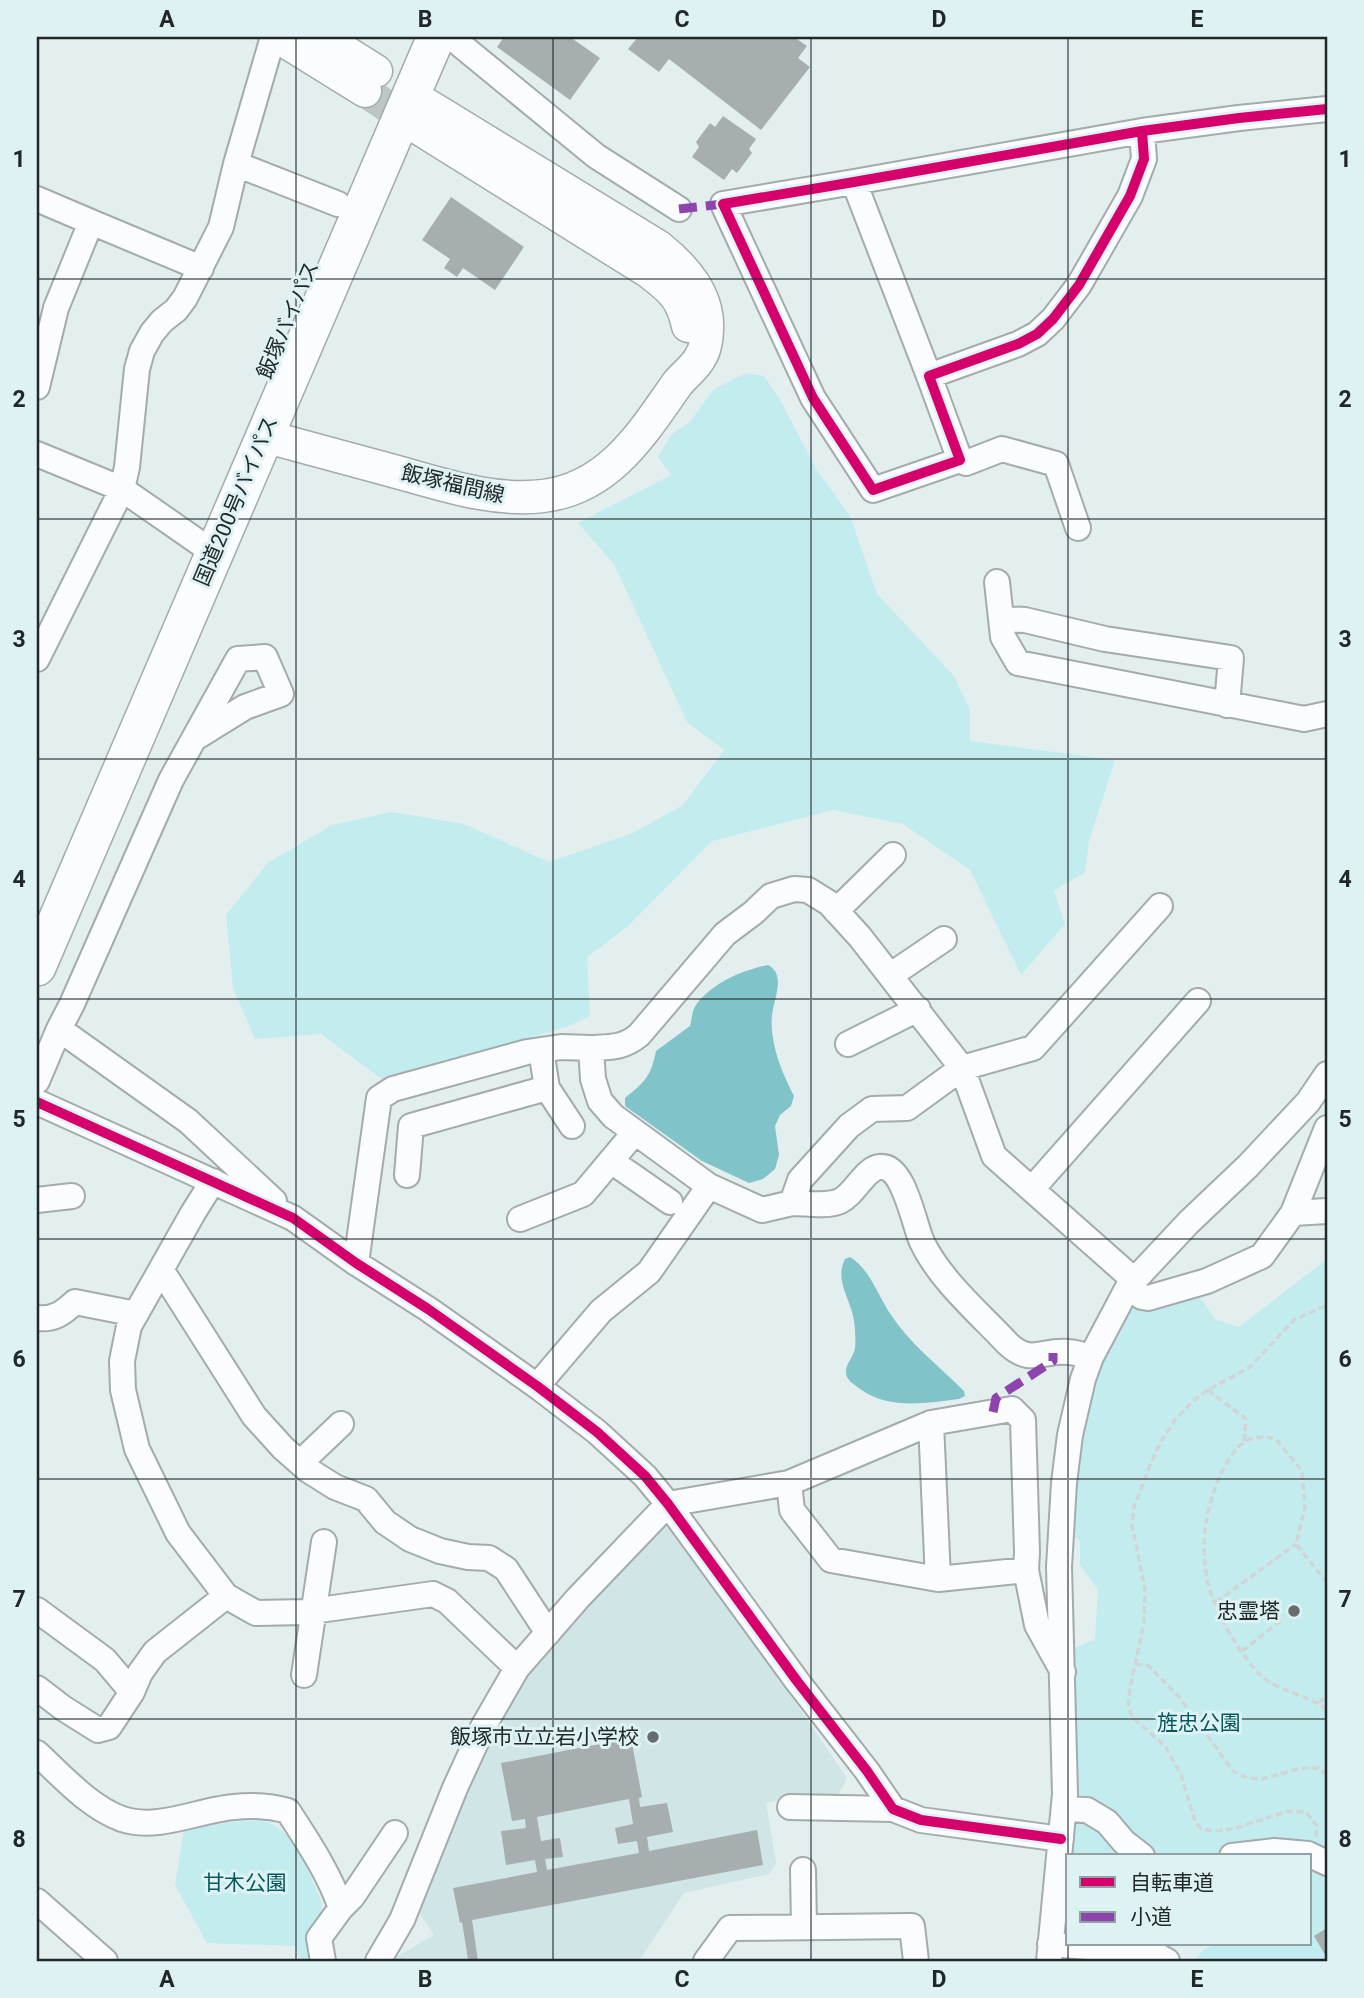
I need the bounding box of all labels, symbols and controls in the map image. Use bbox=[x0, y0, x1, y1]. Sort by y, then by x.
text: A bbox=[159, 6, 175, 33]
text: B bbox=[418, 6, 432, 33]
text: C bbox=[674, 6, 690, 33]
text: D bbox=[932, 6, 946, 33]
text: E bbox=[1191, 6, 1204, 33]
text: 1 bbox=[12, 146, 26, 173]
text: 1 bbox=[1338, 146, 1352, 173]
street label: 飯塚バイパス bbox=[252, 258, 324, 382]
text: 2 bbox=[12, 386, 26, 413]
text: 2 bbox=[1338, 386, 1352, 413]
street label: 国道200号バイパス bbox=[189, 413, 283, 589]
street label: 飯塚福間線 bbox=[399, 460, 507, 508]
text: 3 bbox=[12, 626, 26, 653]
text: 3 bbox=[1338, 626, 1352, 653]
text: 4 bbox=[12, 866, 26, 893]
text: 4 bbox=[1338, 866, 1352, 893]
text: 5 bbox=[12, 1106, 26, 1133]
text: 5 bbox=[1338, 1106, 1352, 1133]
text: 6 bbox=[12, 1346, 26, 1373]
text: 6 bbox=[1338, 1346, 1352, 1373]
text: 7 bbox=[12, 1586, 26, 1613]
text: 7 bbox=[1338, 1586, 1352, 1613]
place label: 忠霊塔 bbox=[1217, 1599, 1280, 1623]
marker: 忠霊塔 bbox=[1286, 1603, 1302, 1619]
park label: 旌忠公園 bbox=[1157, 1711, 1241, 1735]
place label: 飯塚市立立岩小学校 bbox=[450, 1725, 639, 1749]
marker: 飯塚市立立岩小学校 bbox=[645, 1729, 661, 1745]
text: 8 bbox=[12, 1826, 26, 1853]
text: 8 bbox=[1338, 1826, 1352, 1853]
legend bbox=[1066, 1854, 1312, 1946]
park label: 甘木公園 bbox=[203, 1871, 287, 1895]
text: 自転車道 bbox=[1130, 1871, 1214, 1895]
text: 小道 bbox=[1130, 1905, 1172, 1929]
text: A bbox=[159, 1966, 175, 1993]
text: B bbox=[418, 1966, 432, 1993]
text: C bbox=[674, 1966, 690, 1993]
text: D bbox=[932, 1966, 946, 1993]
text: E bbox=[1191, 1966, 1204, 1993]

